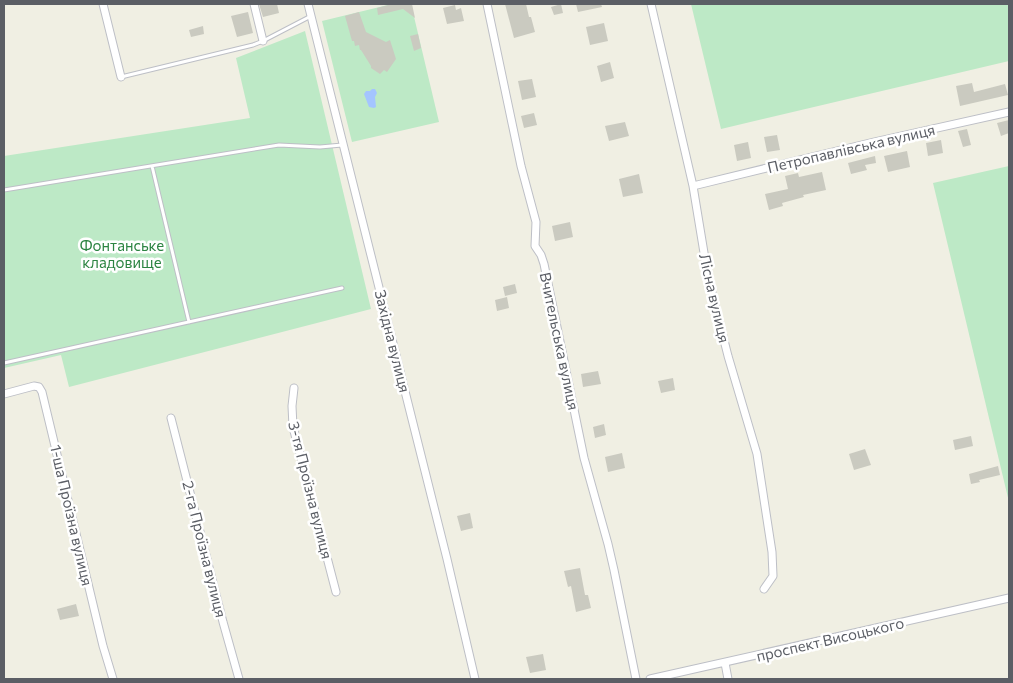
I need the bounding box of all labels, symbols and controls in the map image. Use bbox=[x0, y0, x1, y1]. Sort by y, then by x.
street label: Петропавлівська вулиця bbox=[765, 120, 937, 176]
park label: Фонтанське кладовище bbox=[80, 236, 164, 271]
street label: Лісна вулиця bbox=[696, 252, 734, 344]
street label: Вчительська вулиця bbox=[537, 270, 583, 412]
street label: Західна вулиця bbox=[372, 288, 414, 394]
street label: 3-тя Проїзна вулиця bbox=[285, 419, 337, 561]
street label: 1-ша Проїзна вулиця bbox=[47, 443, 97, 587]
street label: 2-га Проїзна вулиця bbox=[179, 479, 231, 619]
street label: проспект Висоцького bbox=[754, 613, 906, 665]

